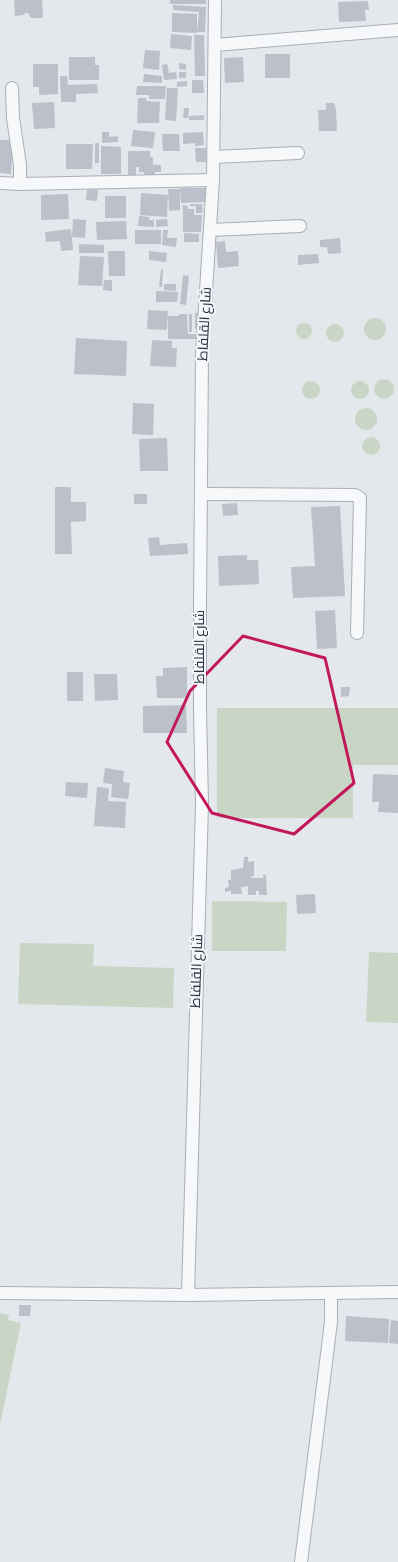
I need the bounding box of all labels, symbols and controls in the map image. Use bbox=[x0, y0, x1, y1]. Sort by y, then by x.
street label: شارع القلفاط bbox=[196, 287, 215, 361]
street label: شارع القلفاط bbox=[193, 610, 208, 684]
street label: شارع القلفاط bbox=[189, 934, 206, 1008]

